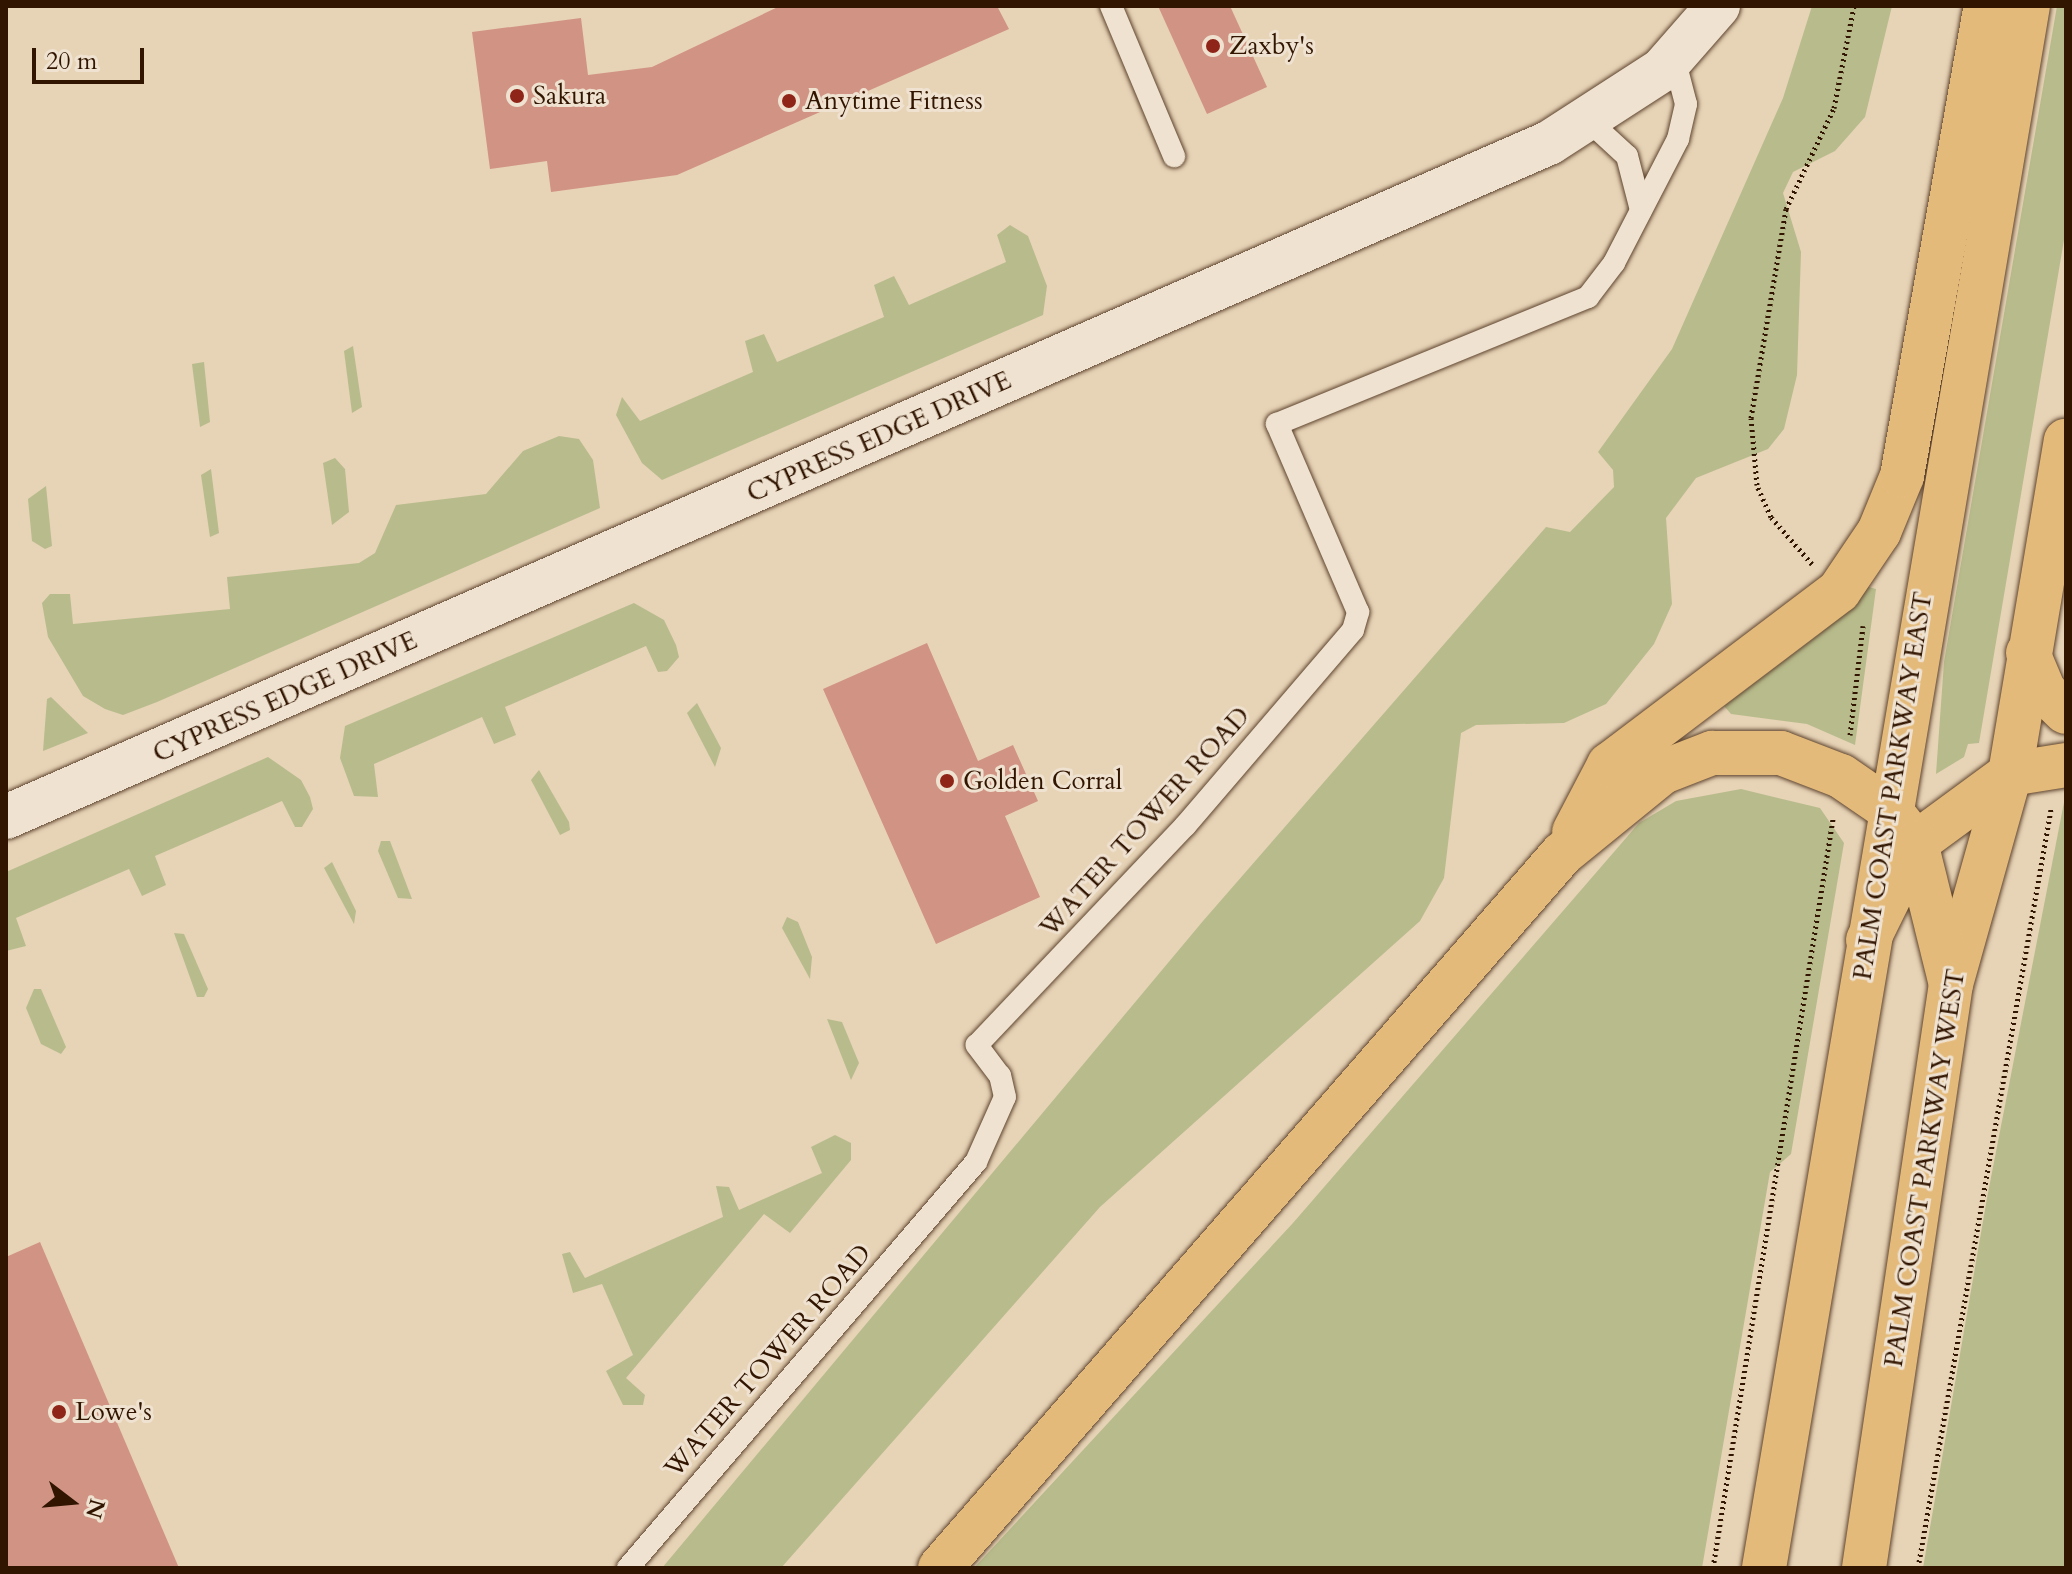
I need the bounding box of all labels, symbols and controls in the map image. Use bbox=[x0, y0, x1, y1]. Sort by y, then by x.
place label: Zaxby's bbox=[1229, 30, 1314, 62]
scale bar bbox=[36, 32, 148, 82]
marker: Zaxby's bbox=[1204, 37, 1222, 55]
text: 20 m bbox=[46, 45, 97, 78]
place label: Sakura bbox=[533, 80, 606, 112]
place label: Anytime Fitness bbox=[805, 85, 983, 117]
marker: Sakura bbox=[508, 87, 526, 105]
marker: Anytime Fitness bbox=[780, 92, 798, 110]
street label: CYPRESS EDGE DRIVE bbox=[742, 365, 1016, 509]
street label: PALM COAST PARKWAY EAST bbox=[1847, 590, 1939, 982]
street label: CYPRESS EDGE DRIVE bbox=[148, 625, 422, 769]
street label: WATER TOWER ROAD bbox=[1033, 701, 1257, 943]
place label: Golden Corral bbox=[963, 765, 1122, 797]
marker: Golden Corral bbox=[938, 772, 956, 790]
street label: PALM COAST PARKWAY WEST bbox=[1878, 967, 1972, 1369]
street label: WATER TOWER ROAD bbox=[658, 1238, 878, 1484]
place label: Lowe's bbox=[75, 1396, 152, 1428]
marker: Lowe's bbox=[50, 1403, 68, 1421]
north arrow bbox=[32, 1462, 112, 1542]
text: N bbox=[78, 1495, 112, 1522]

